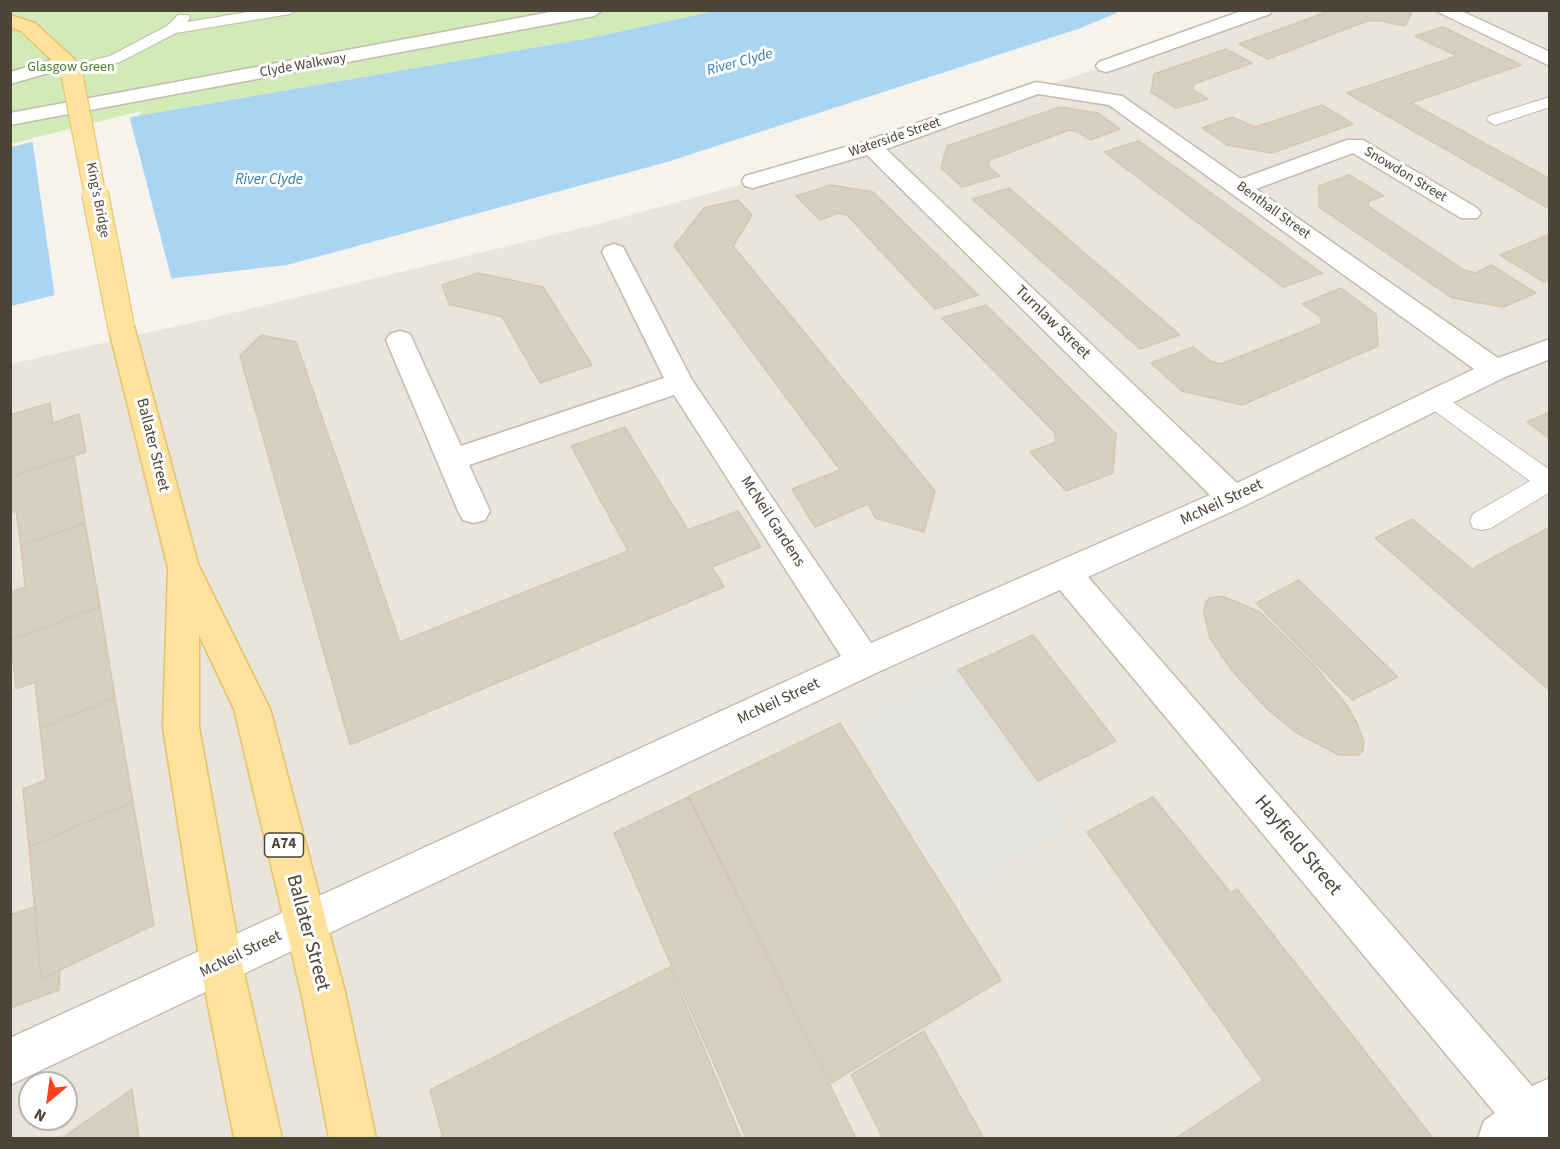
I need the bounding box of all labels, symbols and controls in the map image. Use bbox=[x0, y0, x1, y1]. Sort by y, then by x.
water label: River Clyde bbox=[705, 46, 775, 80]
street label: Clyde Walkway bbox=[258, 50, 348, 82]
park label: Glasgow Green bbox=[27, 60, 115, 76]
street label: Waterside Street bbox=[847, 114, 943, 162]
street label: Snowdon Street bbox=[1361, 144, 1449, 206]
street label: King's Bridge bbox=[81, 161, 113, 239]
water label: River Clyde bbox=[235, 172, 303, 190]
street label: Benthall Street bbox=[1233, 179, 1313, 243]
street label: Turnlaw Street bbox=[1010, 282, 1094, 364]
street label: Ballater Street bbox=[131, 396, 173, 494]
street label: McNeil Gardens bbox=[736, 473, 808, 571]
street label: McNeil Street bbox=[1178, 476, 1266, 530]
street label: McNeil Street bbox=[735, 675, 823, 729]
street label: Hayfield Street bbox=[1248, 791, 1346, 901]
road number: A74 bbox=[264, 833, 304, 857]
street label: Ballater Street bbox=[280, 872, 334, 994]
street label: McNeil Street bbox=[197, 927, 285, 983]
north arrow bbox=[18, 1071, 78, 1131]
text: N bbox=[30, 1103, 50, 1127]

